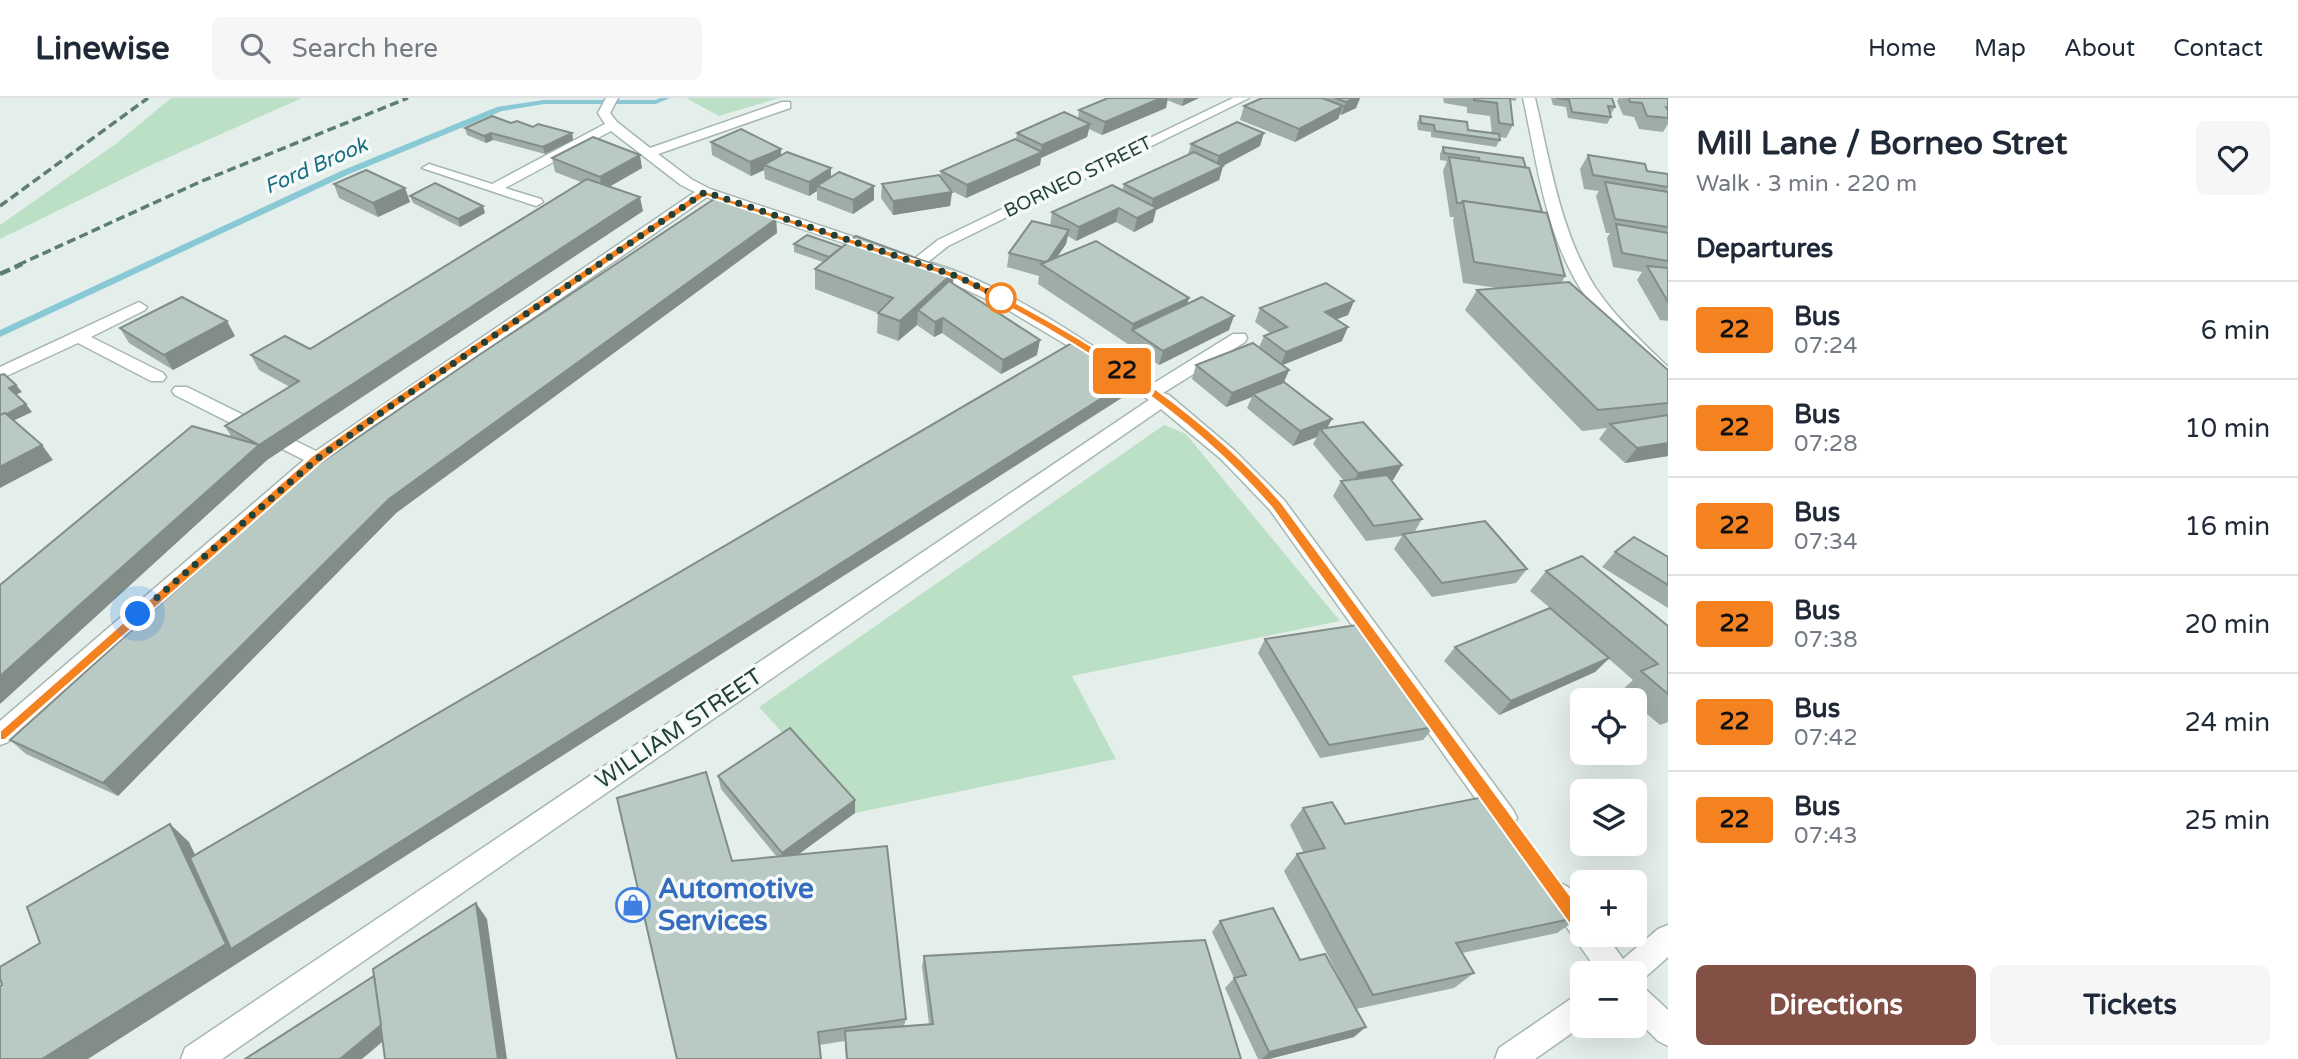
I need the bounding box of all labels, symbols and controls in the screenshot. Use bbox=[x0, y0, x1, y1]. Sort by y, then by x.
search box bbox=[212, 17, 702, 80]
text: Linewise bbox=[35, 29, 170, 68]
icon: search bbox=[236, 29, 274, 67]
text: Search here bbox=[292, 33, 438, 64]
text: Home bbox=[1868, 34, 1936, 63]
text: Map bbox=[1974, 34, 2026, 63]
text: About bbox=[2064, 34, 2135, 63]
text: Contact bbox=[2173, 34, 2263, 63]
button: heart bbox=[2196, 121, 2270, 195]
text: Mill Lane / Borneo Stret bbox=[1696, 124, 2067, 163]
street label: BORNEO STREET bbox=[1001, 131, 1156, 222]
water label: Ford Brook bbox=[261, 132, 373, 200]
text: Walk · 3 min · 220 m bbox=[1696, 170, 1917, 198]
text: Departures bbox=[1696, 233, 1833, 264]
unlabelled marker bbox=[986, 283, 1016, 313]
text: Bus bbox=[1794, 301, 1840, 332]
text: 22 bbox=[1719, 315, 1750, 344]
text: 6 min bbox=[2201, 315, 2270, 346]
text: 07:24 bbox=[1794, 332, 1858, 360]
line badge: 22 bbox=[1090, 348, 1154, 394]
text: 22 bbox=[1107, 356, 1137, 385]
text: Bus bbox=[1794, 399, 1840, 430]
text: 22 bbox=[1719, 413, 1750, 442]
text: 10 min bbox=[2184, 413, 2270, 444]
text: 07:28 bbox=[1794, 430, 1858, 458]
text: Bus bbox=[1794, 497, 1840, 528]
text: 22 bbox=[1719, 511, 1750, 540]
text: 16 min bbox=[2184, 511, 2270, 542]
text: 07:34 bbox=[1794, 528, 1858, 556]
text: Bus bbox=[1794, 595, 1840, 626]
your location bbox=[120, 596, 155, 631]
text: 22 bbox=[1719, 609, 1750, 638]
text: 20 min bbox=[2184, 609, 2270, 640]
text: 07:38 bbox=[1794, 626, 1858, 654]
street label: WILLIAM STREET bbox=[590, 663, 768, 795]
map controls bbox=[1570, 688, 1647, 1038]
button: locate bbox=[1570, 688, 1647, 765]
text: Bus bbox=[1794, 693, 1840, 724]
text: 22 bbox=[1719, 707, 1750, 736]
text: 24 min bbox=[2184, 707, 2270, 738]
text: 07:42 bbox=[1794, 724, 1858, 752]
button: layers bbox=[1570, 779, 1647, 856]
text: Bus bbox=[1794, 791, 1840, 822]
text: 22 bbox=[1719, 805, 1750, 834]
text: 25 min bbox=[2184, 805, 2270, 836]
text: 07:43 bbox=[1794, 822, 1858, 850]
button: + bbox=[1570, 870, 1647, 947]
place label: Automotive Services bbox=[658, 872, 814, 938]
shop icon: Automotive Services bbox=[614, 886, 652, 924]
button: − bbox=[1570, 961, 1647, 1038]
button: Directions bbox=[1696, 965, 1976, 1045]
button: Tickets bbox=[1990, 965, 2270, 1045]

